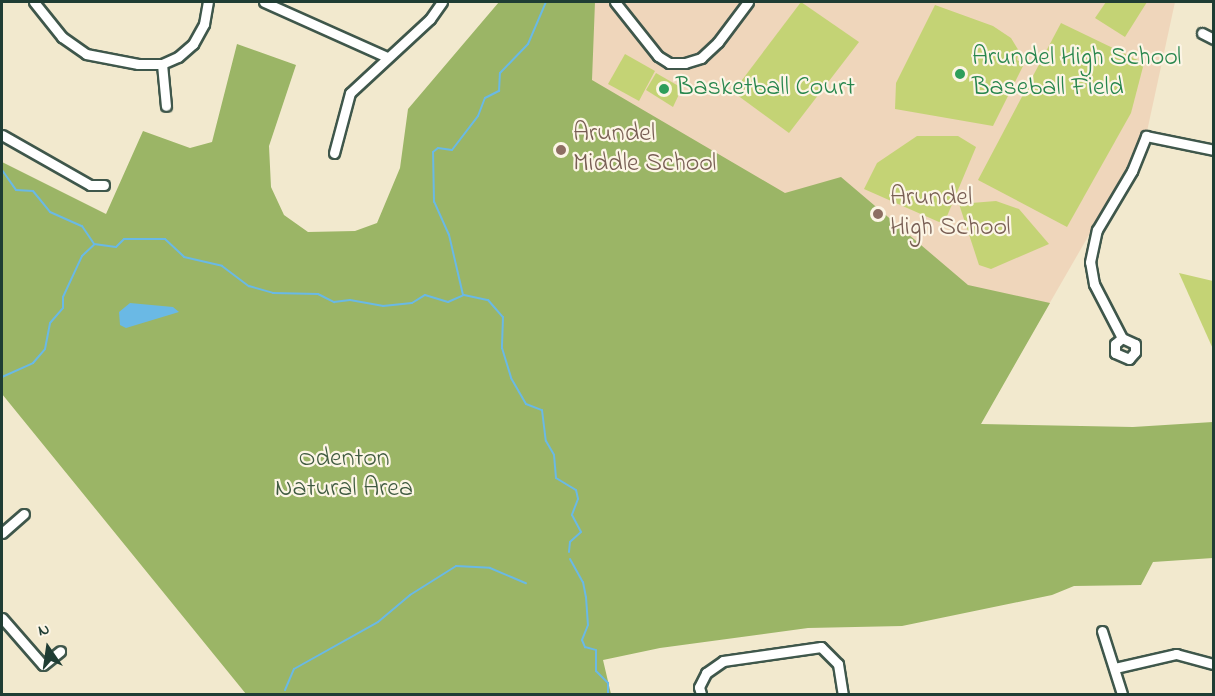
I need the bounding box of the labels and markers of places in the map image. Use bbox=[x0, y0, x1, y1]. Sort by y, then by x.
place label: Arundel High School Baseball Field bbox=[972, 43, 1181, 104]
marker: Arundel High School Baseball Field bbox=[953, 67, 967, 81]
place label: Basketball Court bbox=[676, 73, 855, 105]
marker: Basketball Court bbox=[657, 82, 671, 96]
place label: Arundel Middle School bbox=[573, 119, 716, 180]
marker: Arundel Middle School bbox=[554, 143, 568, 157]
place label: Arundel High School bbox=[890, 183, 1011, 244]
marker: Arundel High School bbox=[871, 207, 885, 221]

